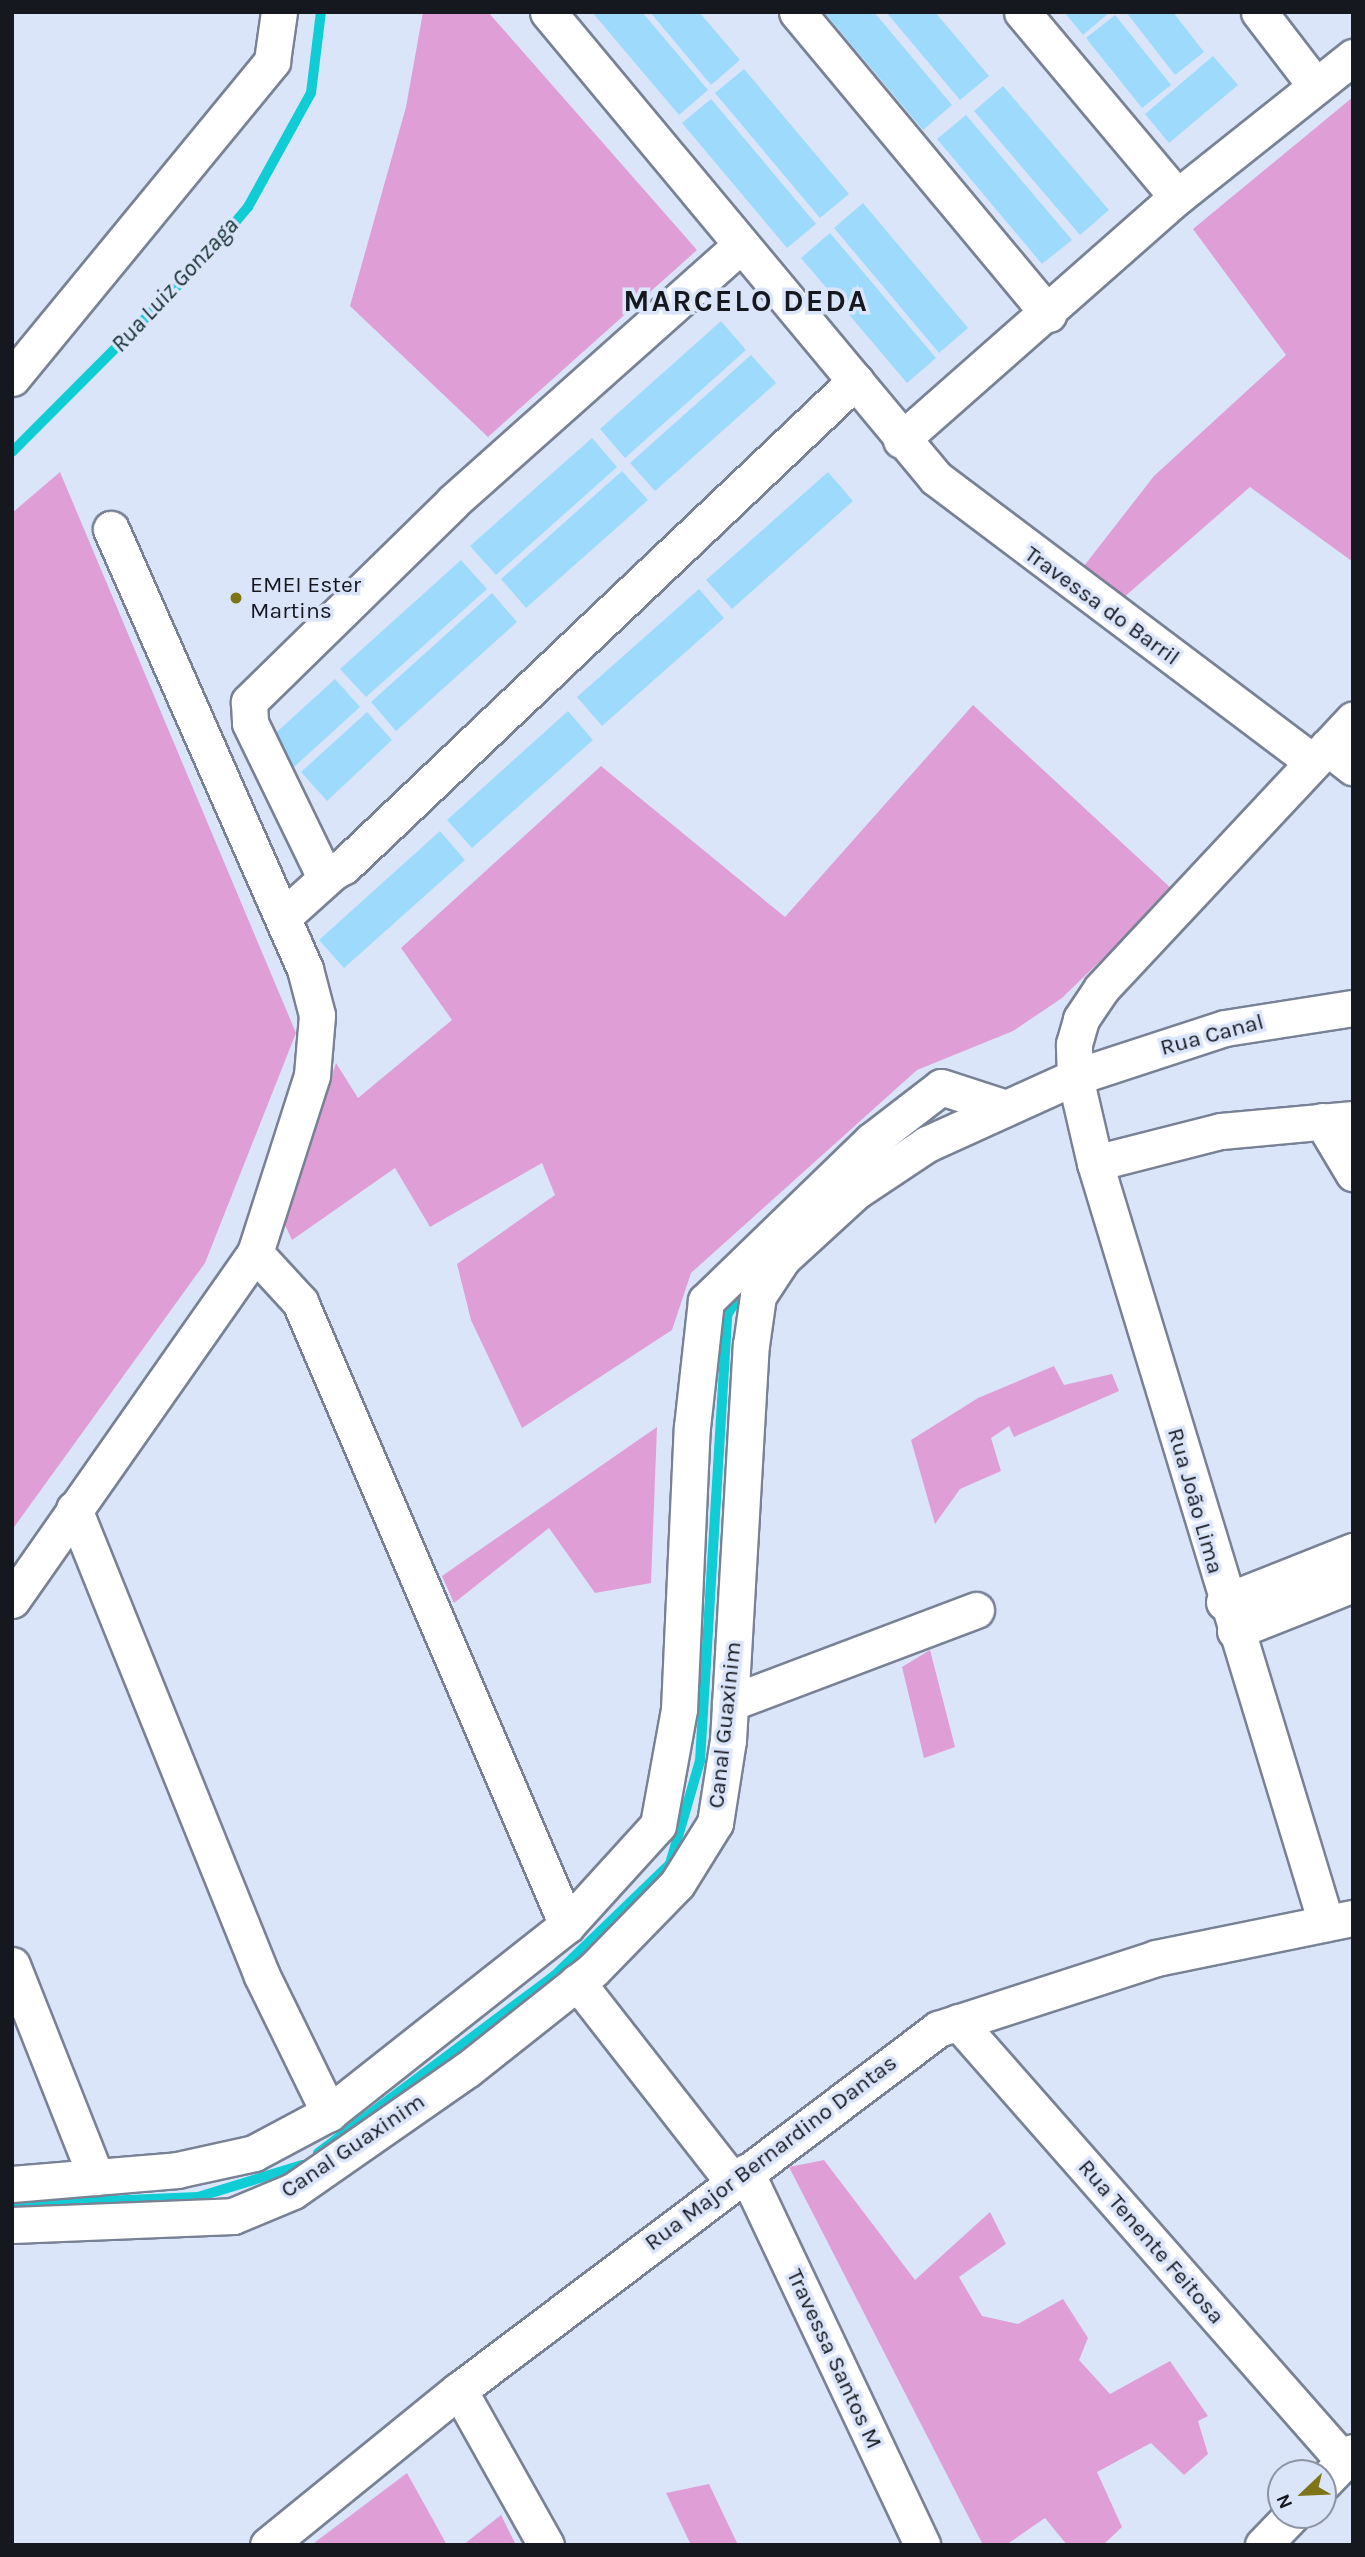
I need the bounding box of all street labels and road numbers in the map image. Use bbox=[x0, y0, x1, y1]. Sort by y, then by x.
street label: Travessa do Barril bbox=[1019, 540, 1185, 672]
street label: Rua Canal bbox=[1157, 1008, 1267, 1062]
street label: Rua João Lima bbox=[1161, 1425, 1229, 1577]
street label: Canal Guaxinim bbox=[703, 1640, 747, 1810]
street label: Rua Major Bernardino Dantas bbox=[639, 2049, 903, 2257]
street label: Canal Guaxinim bbox=[276, 2088, 430, 2204]
street label: Rua Tenente Feitosa bbox=[1072, 2154, 1230, 2330]
street label: Travessa Santos M bbox=[780, 2265, 888, 2453]

